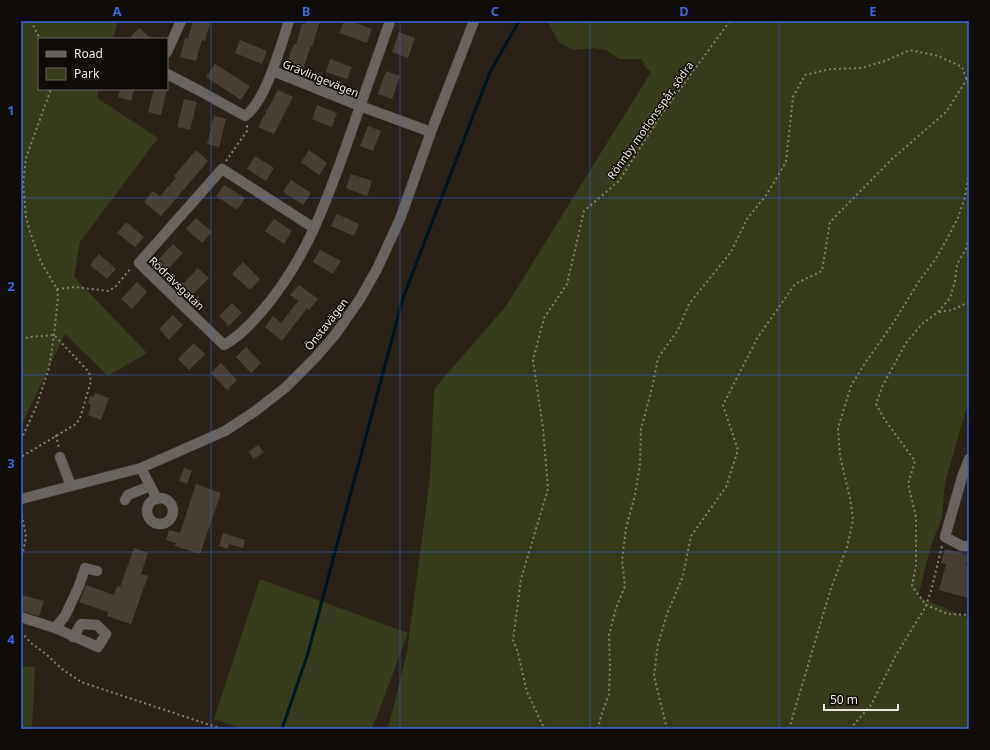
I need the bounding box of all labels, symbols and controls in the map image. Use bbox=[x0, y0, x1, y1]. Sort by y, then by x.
text: A bbox=[113, 2, 122, 20]
text: B bbox=[302, 2, 310, 20]
text: C bbox=[491, 2, 499, 20]
text: D bbox=[679, 2, 689, 20]
text: E bbox=[869, 2, 877, 20]
legend bbox=[38, 38, 168, 90]
text: Road bbox=[74, 45, 103, 62]
street label: Grävlingevägen bbox=[281, 56, 361, 100]
street label: Rönnby motionsspår, södra bbox=[604, 58, 696, 182]
text: Park bbox=[74, 65, 100, 82]
text: 1 bbox=[7, 101, 15, 119]
street label: Rödrävsgatan bbox=[146, 253, 208, 313]
text: 2 bbox=[7, 277, 15, 295]
street label: Önstavägen bbox=[301, 295, 351, 353]
text: 3 bbox=[7, 454, 15, 472]
text: 4 bbox=[7, 630, 15, 648]
scale bar bbox=[824, 686, 898, 712]
text: 50 m bbox=[830, 691, 858, 708]

